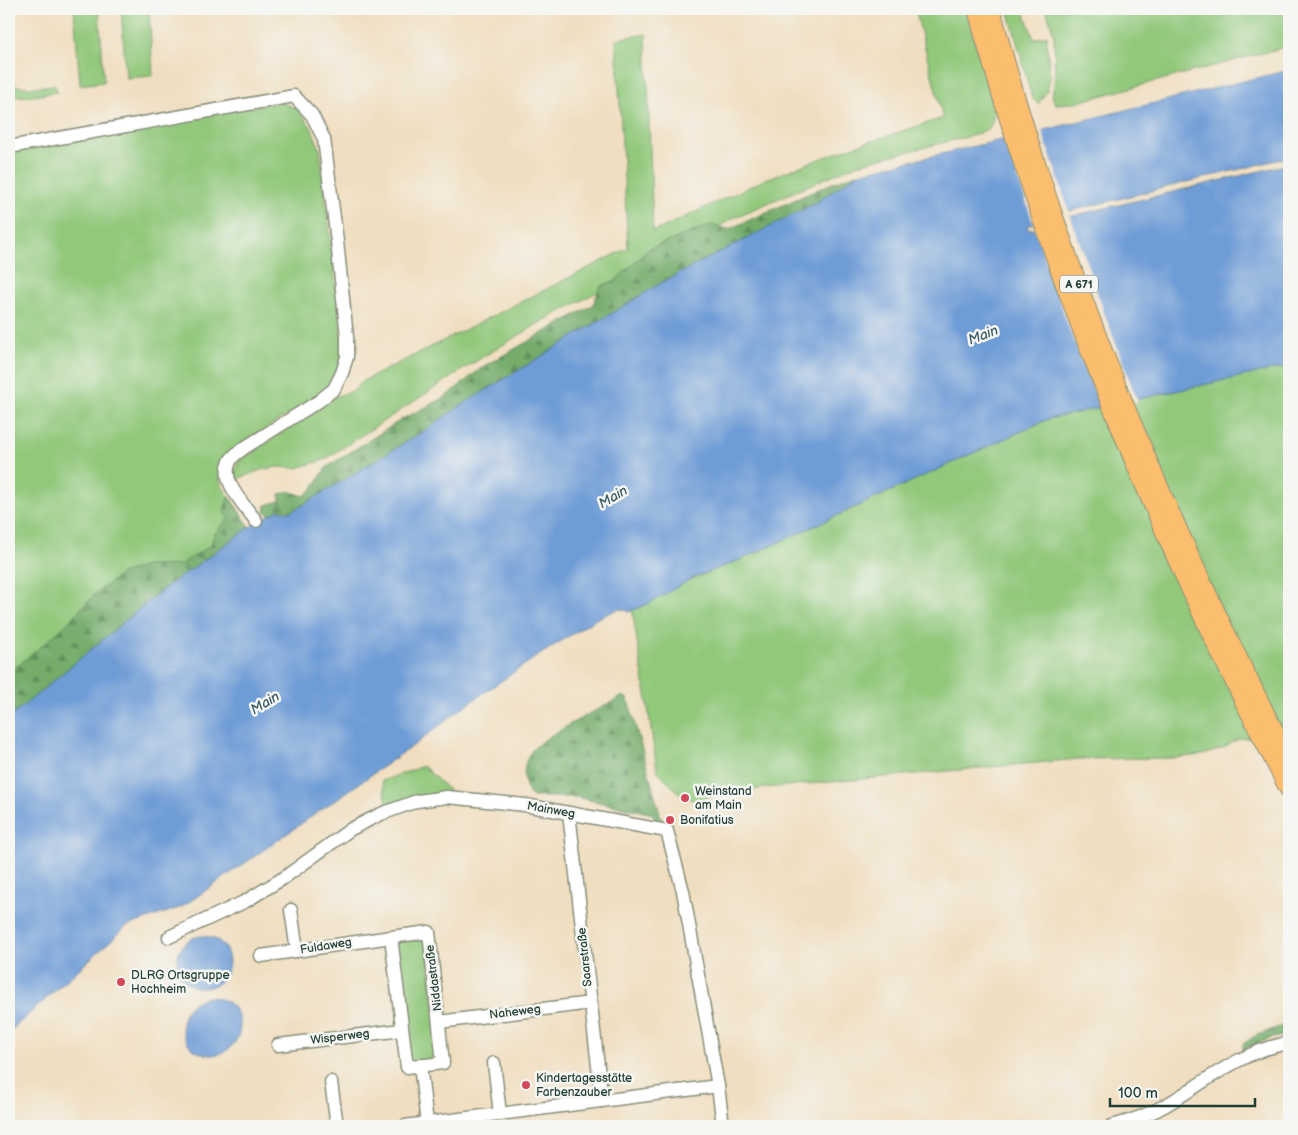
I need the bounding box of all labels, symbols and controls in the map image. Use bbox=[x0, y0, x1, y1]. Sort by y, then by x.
road number: A 671 bbox=[1060, 276, 1098, 292]
water label: Main bbox=[966, 321, 1001, 348]
water label: Main bbox=[595, 482, 631, 512]
water label: Main bbox=[247, 688, 283, 718]
place label: Weinstand am Main bbox=[695, 784, 752, 813]
marker: Weinstand am Main bbox=[679, 792, 691, 804]
street label: Mainweg bbox=[526, 798, 576, 822]
place label: Bonifatius bbox=[680, 813, 734, 828]
marker: Bonifatius bbox=[664, 814, 676, 826]
street label: Saarstraße bbox=[574, 927, 596, 987]
street label: Fuldaweg bbox=[299, 935, 353, 957]
street label: Niddastraße bbox=[422, 944, 446, 1012]
place label: DLRG Ortsgruppe Hochheim bbox=[131, 968, 230, 997]
marker: DLRG Ortsgruppe Hochheim bbox=[115, 976, 127, 988]
street label: Naheweg bbox=[488, 1001, 542, 1023]
street label: Wisperweg bbox=[310, 1026, 371, 1048]
place label: Kindertagesstätte Farbenzauber bbox=[536, 1071, 632, 1100]
scale bar bbox=[1110, 1075, 1256, 1107]
marker: Kindertagesstätte Farbenzauber bbox=[520, 1079, 532, 1091]
text: 100 m bbox=[1118, 1084, 1158, 1103]

